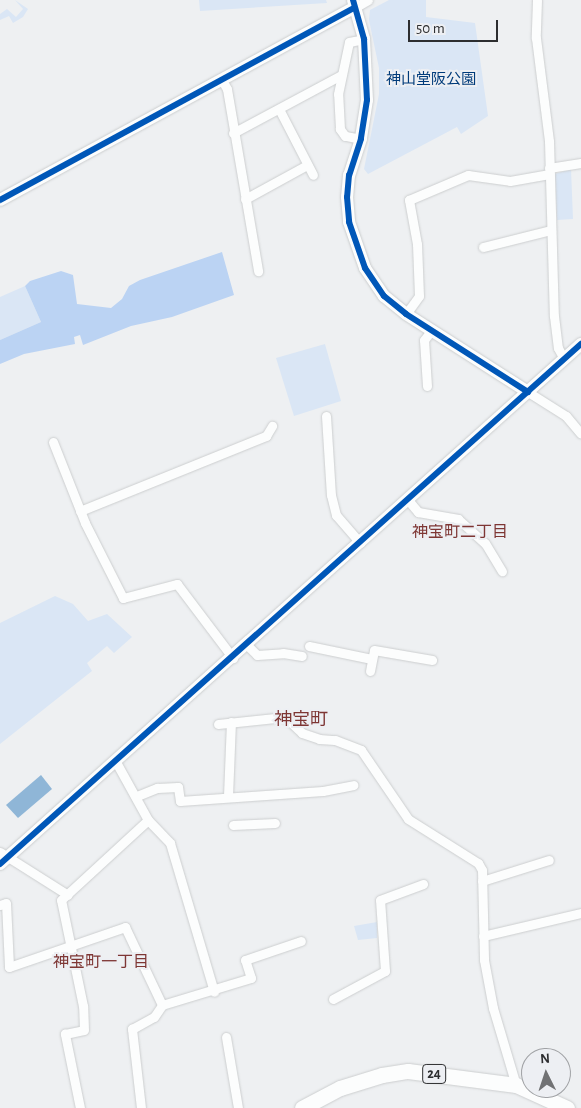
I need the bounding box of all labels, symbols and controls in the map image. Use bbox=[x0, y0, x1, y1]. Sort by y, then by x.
scale bar bbox=[411, 10, 501, 42]
text: 50 m bbox=[416, 21, 445, 36]
park label: 神山堂阪公園 bbox=[386, 71, 476, 89]
district label: 神宝町二丁目 bbox=[412, 522, 508, 542]
district label: 神宝町 bbox=[274, 709, 328, 731]
district label: 神宝町一丁目 bbox=[53, 952, 149, 972]
north arrow bbox=[521, 1048, 571, 1098]
text: N bbox=[540, 1052, 550, 1066]
road number: 24 bbox=[422, 1062, 446, 1086]

